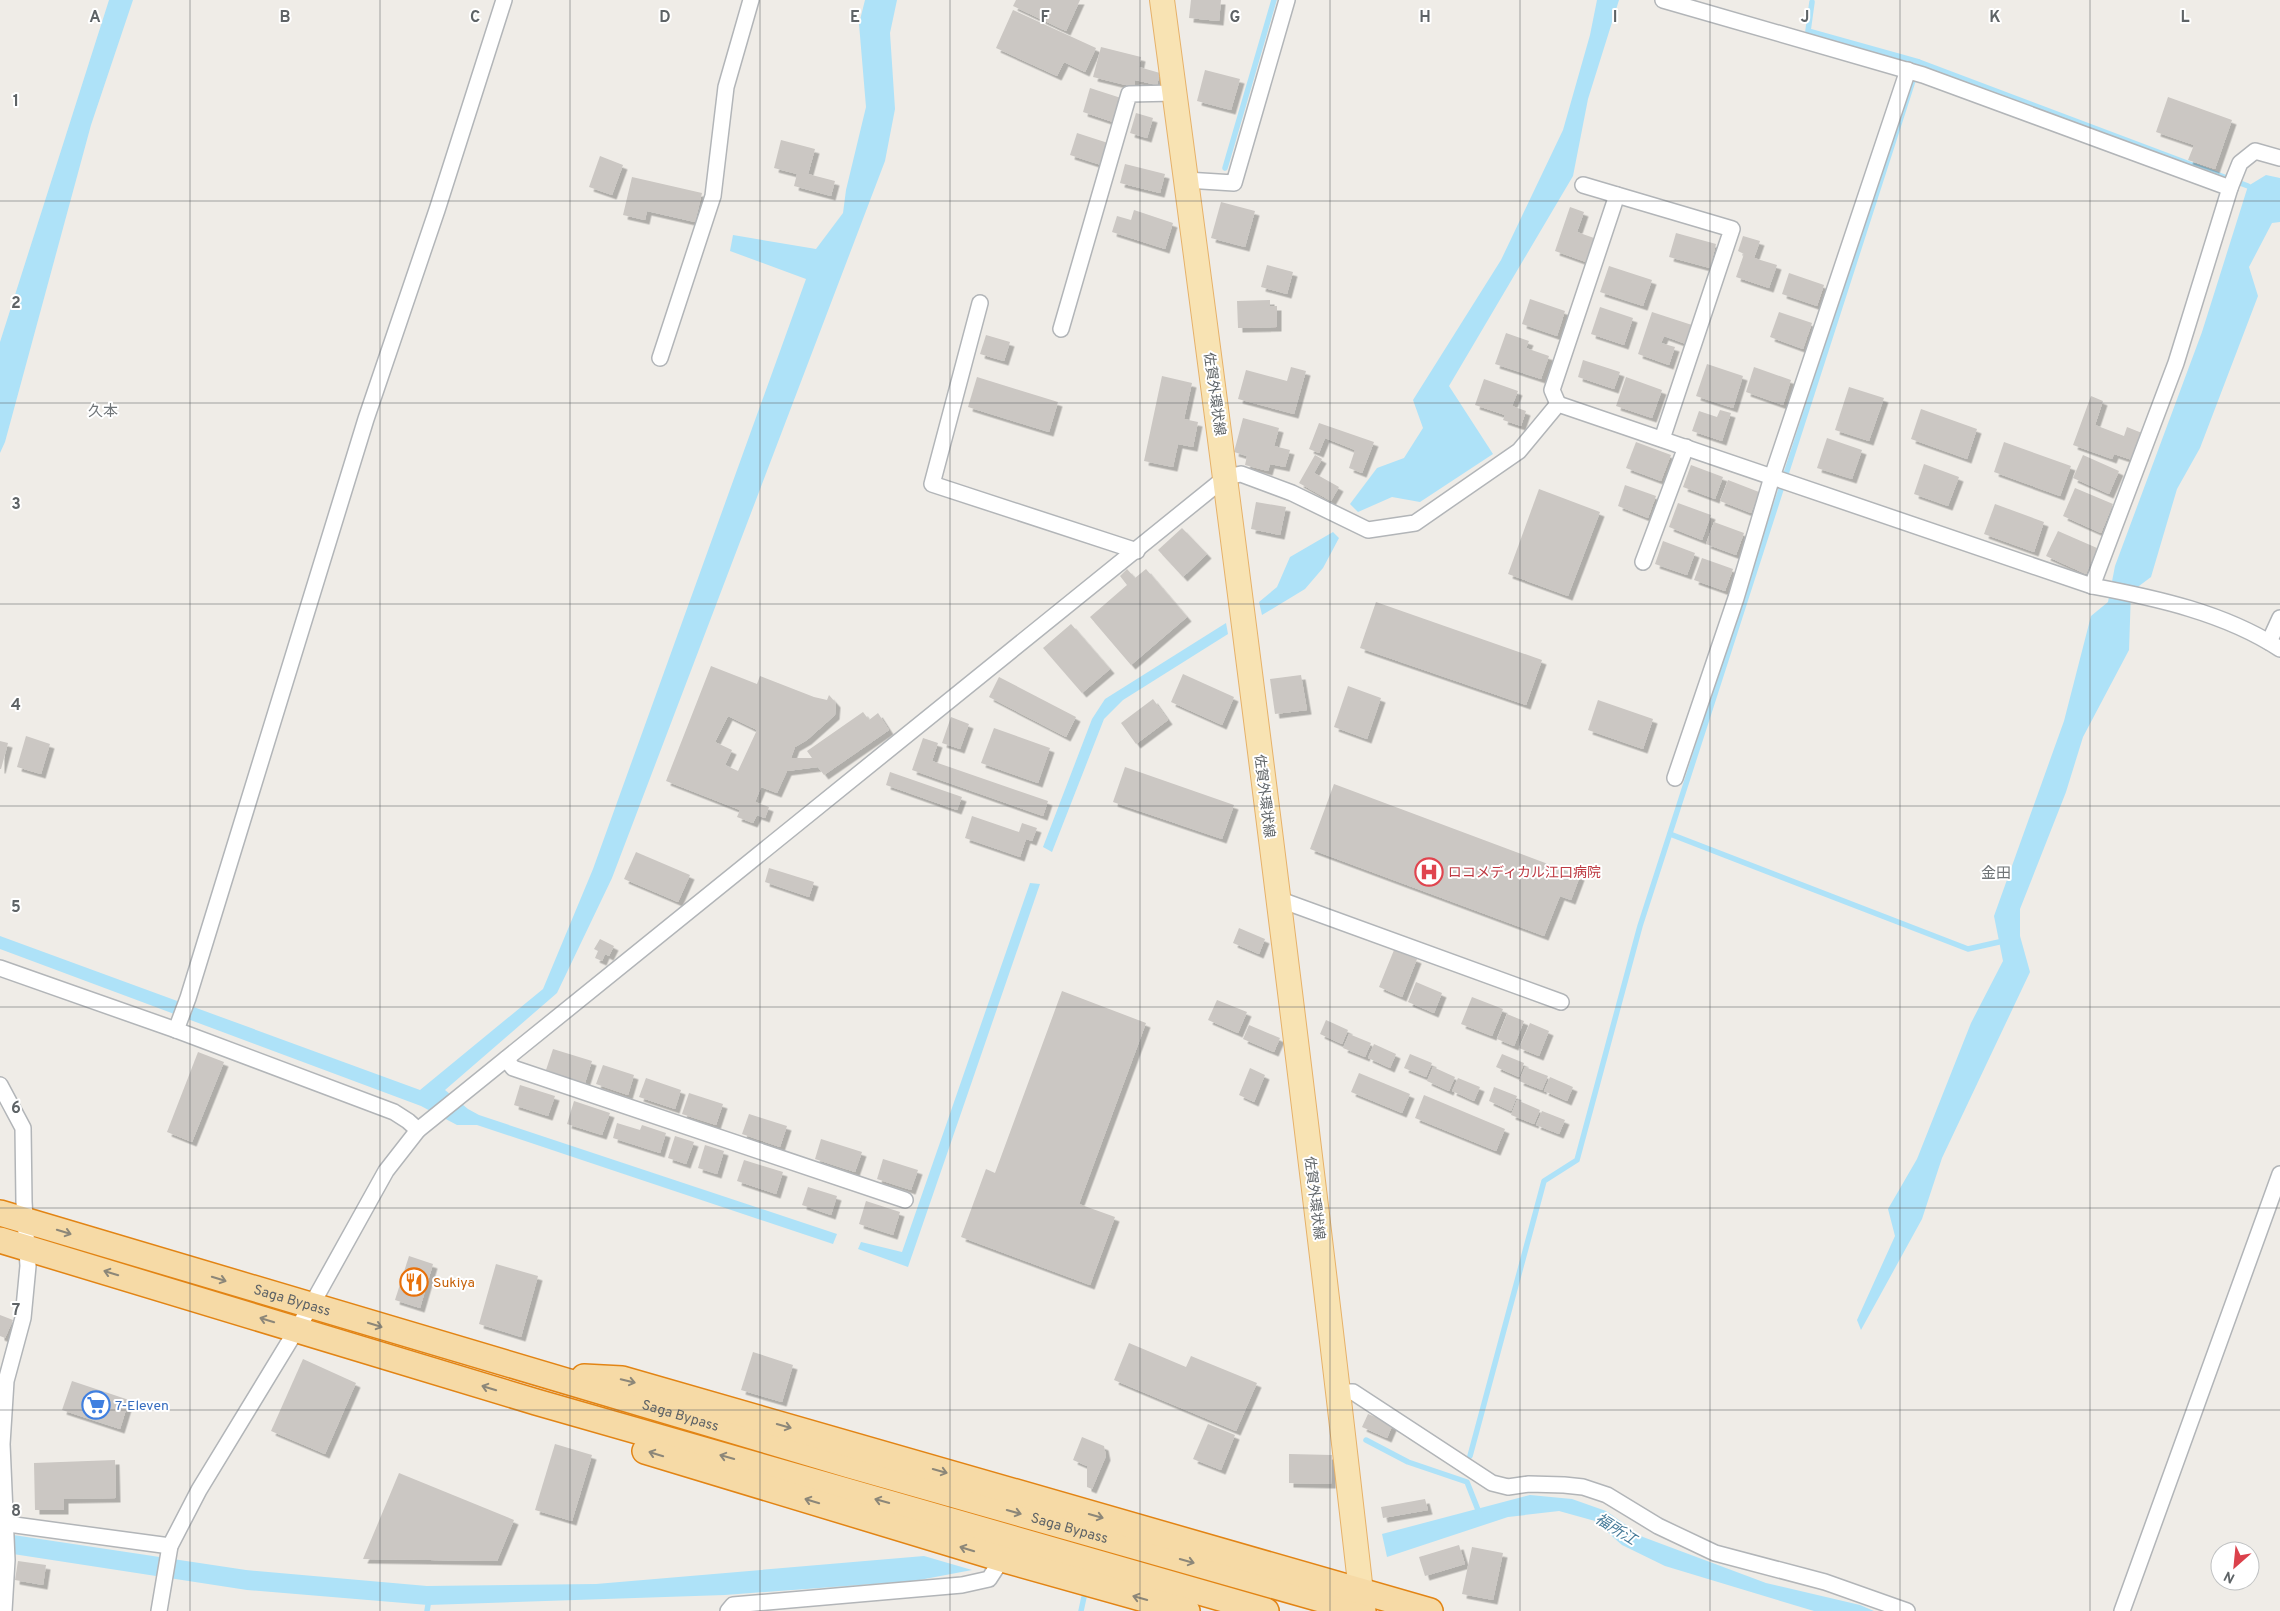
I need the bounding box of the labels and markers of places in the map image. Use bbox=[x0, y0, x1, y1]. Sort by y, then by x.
hospital icon: ロコメディカル江口病院 bbox=[1414, 857, 1444, 887]
place label: ロコメディカル江口病院 bbox=[1448, 865, 1601, 882]
restaurant icon: Sukiya bbox=[399, 1267, 429, 1297]
place label: Sukiya bbox=[433, 1275, 475, 1292]
supermarket icon: 7-Eleven bbox=[81, 1390, 111, 1420]
place label: 7-Eleven bbox=[115, 1398, 169, 1415]

